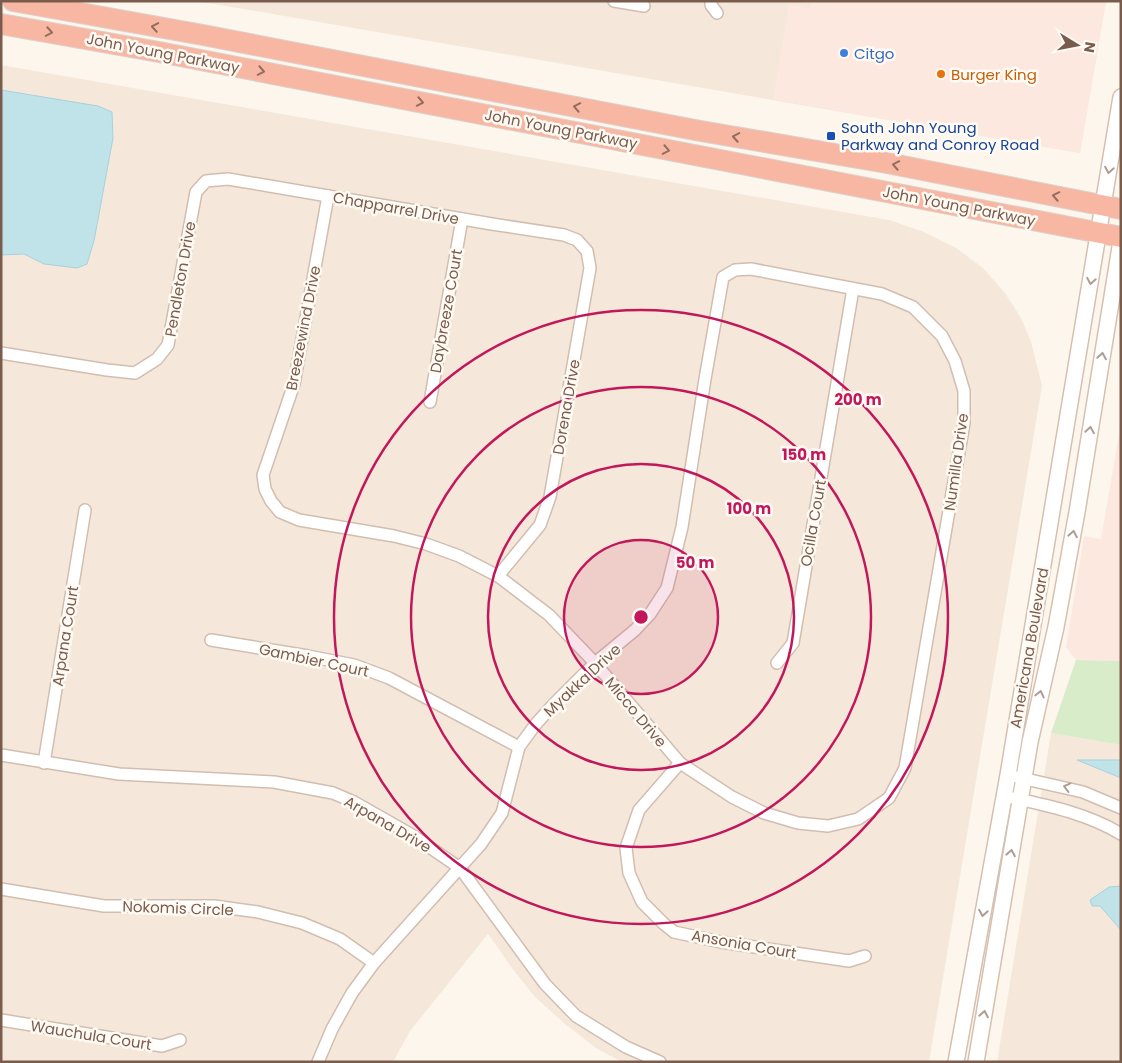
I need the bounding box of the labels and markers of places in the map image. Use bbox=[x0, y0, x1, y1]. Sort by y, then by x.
place label: Citgo bbox=[854, 43, 894, 64]
marker: Citgo bbox=[838, 47, 850, 59]
place label: Burger King bbox=[951, 64, 1037, 85]
marker: Burger King bbox=[935, 68, 947, 80]
place label: South John Young Parkway and Conroy Road bbox=[841, 117, 1039, 155]
marker: South John Young Parkway and Conroy Road bbox=[825, 130, 837, 142]
centre of rings bbox=[632, 608, 650, 626]

